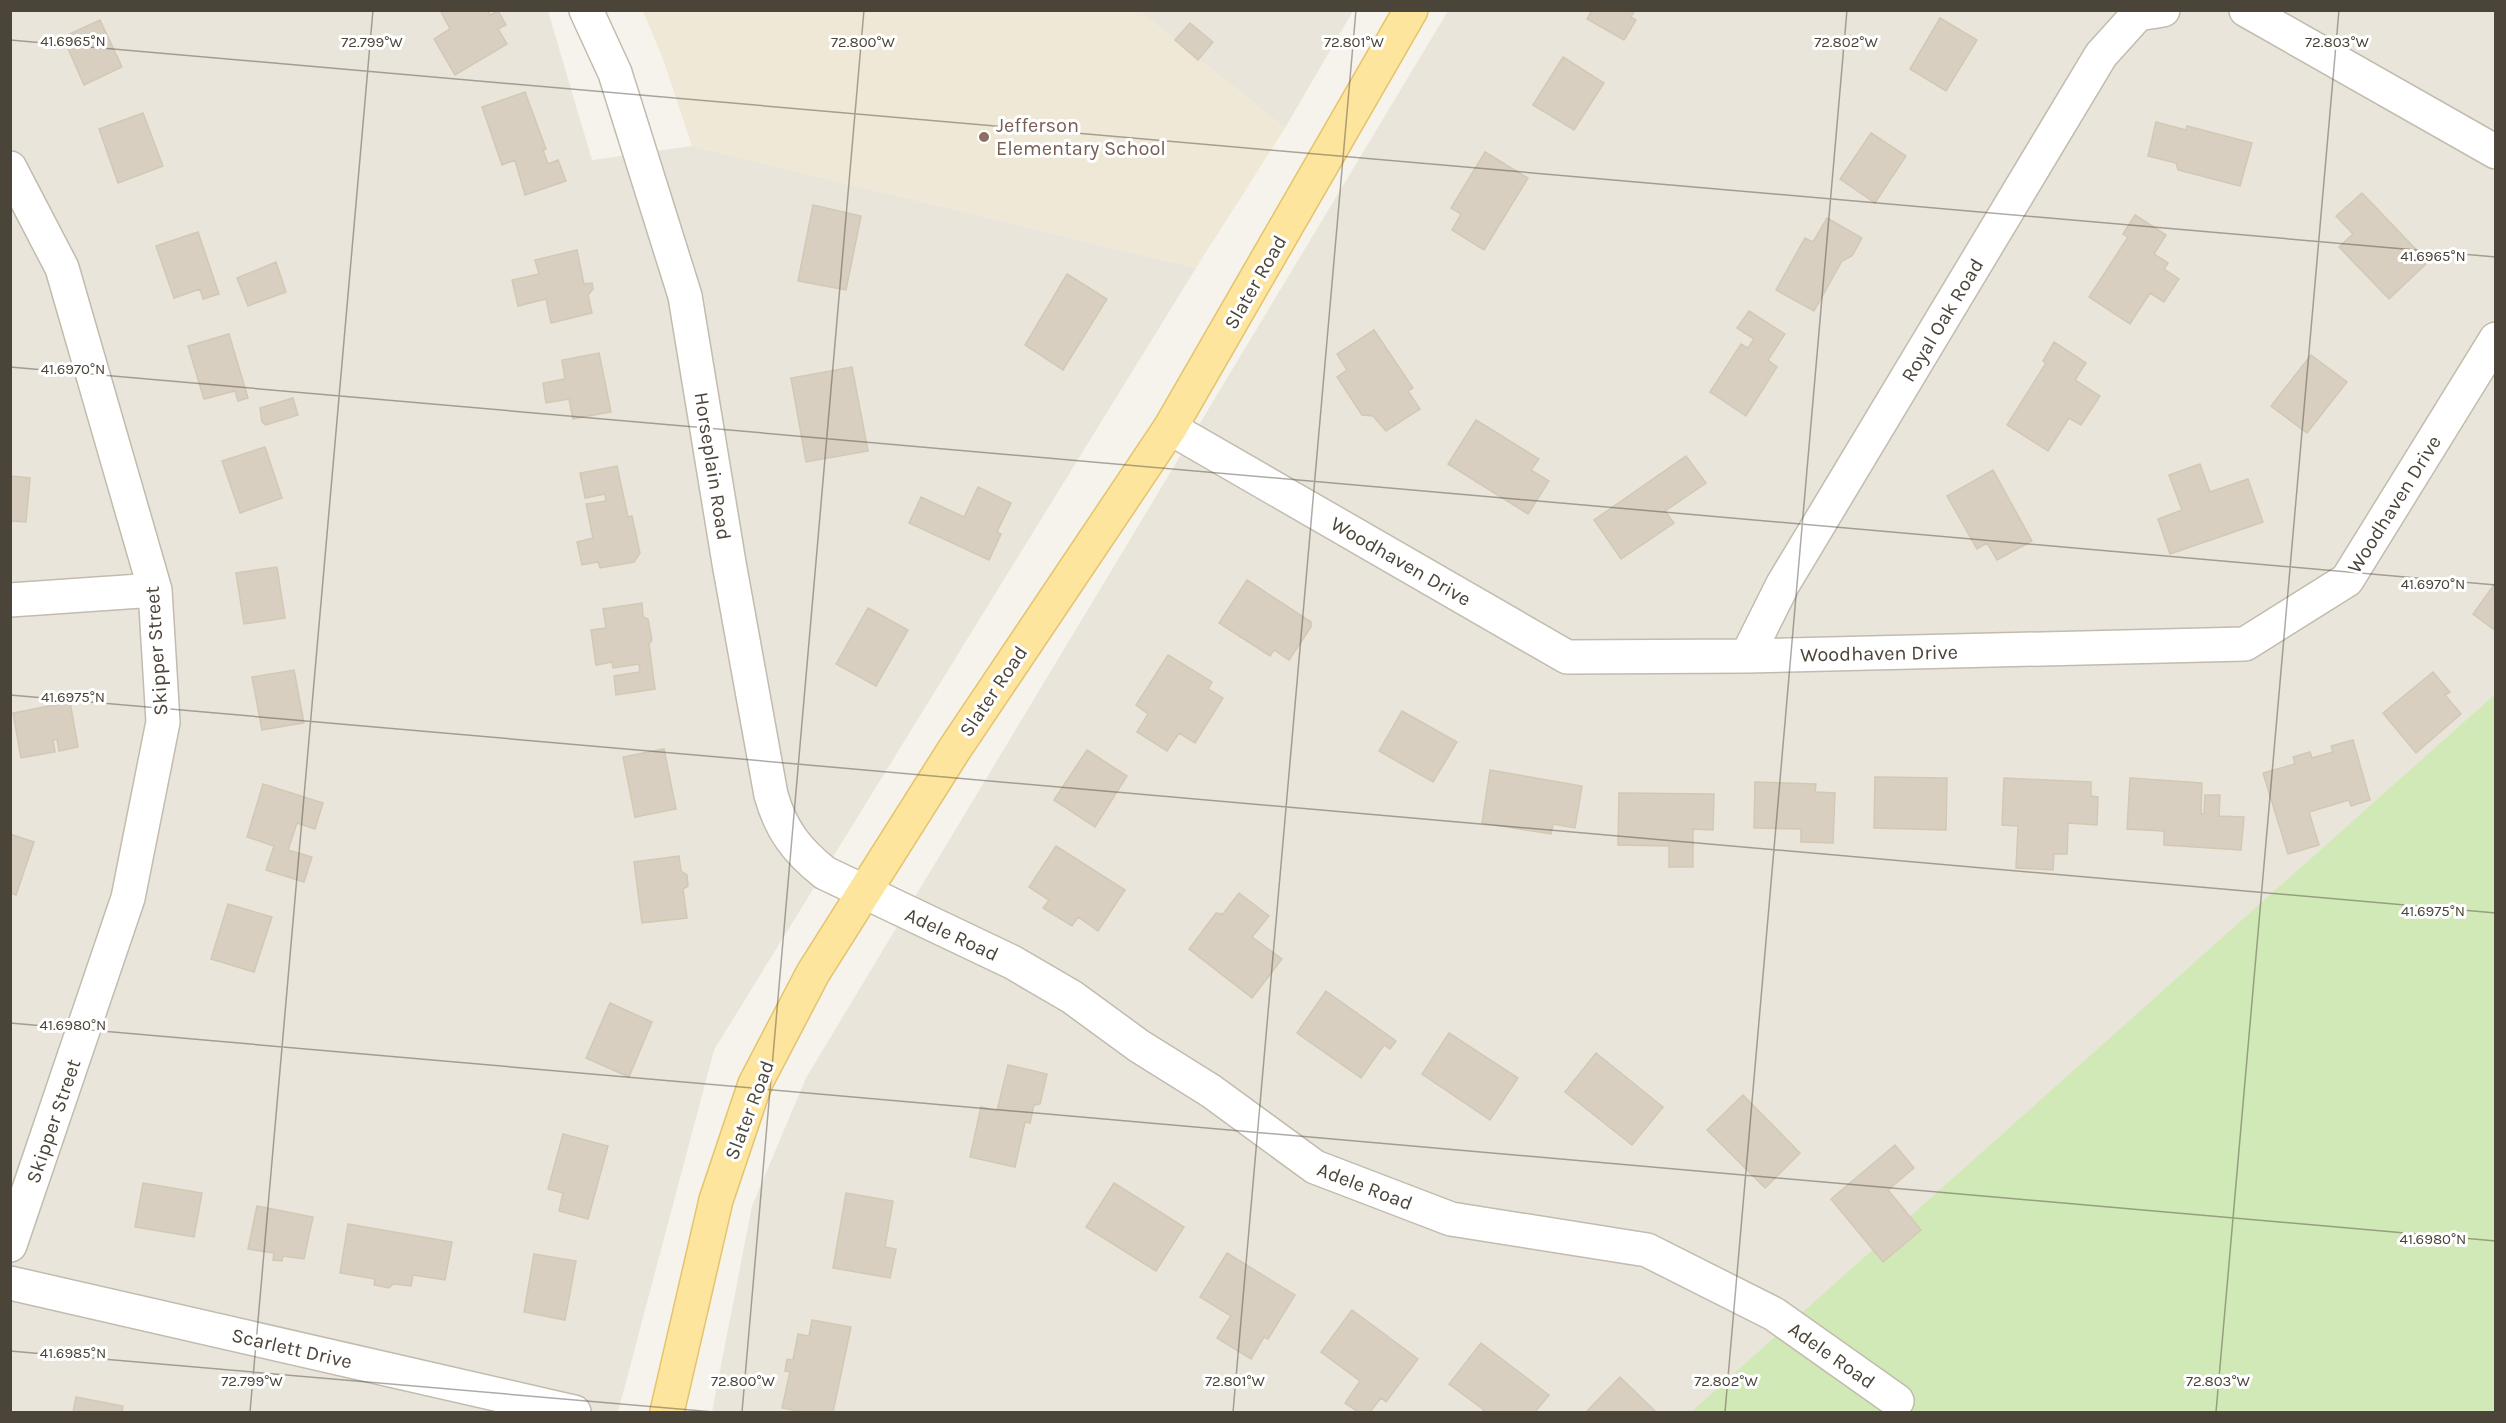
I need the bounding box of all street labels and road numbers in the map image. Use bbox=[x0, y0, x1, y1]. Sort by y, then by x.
street label: Slater Road bbox=[1219, 231, 1292, 333]
street label: Royal Oak Road bbox=[1897, 254, 1988, 386]
street label: Horseplain Road bbox=[689, 390, 736, 542]
street label: Woodhaven Drive bbox=[2343, 431, 2446, 577]
street label: Woodhaven Drive bbox=[1327, 512, 1475, 611]
street label: Skipper Street bbox=[140, 585, 173, 717]
street label: Woodhaven Drive bbox=[1800, 641, 1958, 666]
street label: Slater Road bbox=[955, 642, 1032, 741]
street label: Adele Road bbox=[901, 903, 1002, 966]
street label: Skipper Street bbox=[21, 1056, 86, 1186]
street label: Slater Road bbox=[720, 1057, 779, 1163]
street label: Adele Road bbox=[1314, 1158, 1416, 1215]
street label: Adele Road bbox=[1784, 1317, 1879, 1394]
street label: Scarlett Drive bbox=[229, 1323, 354, 1374]

